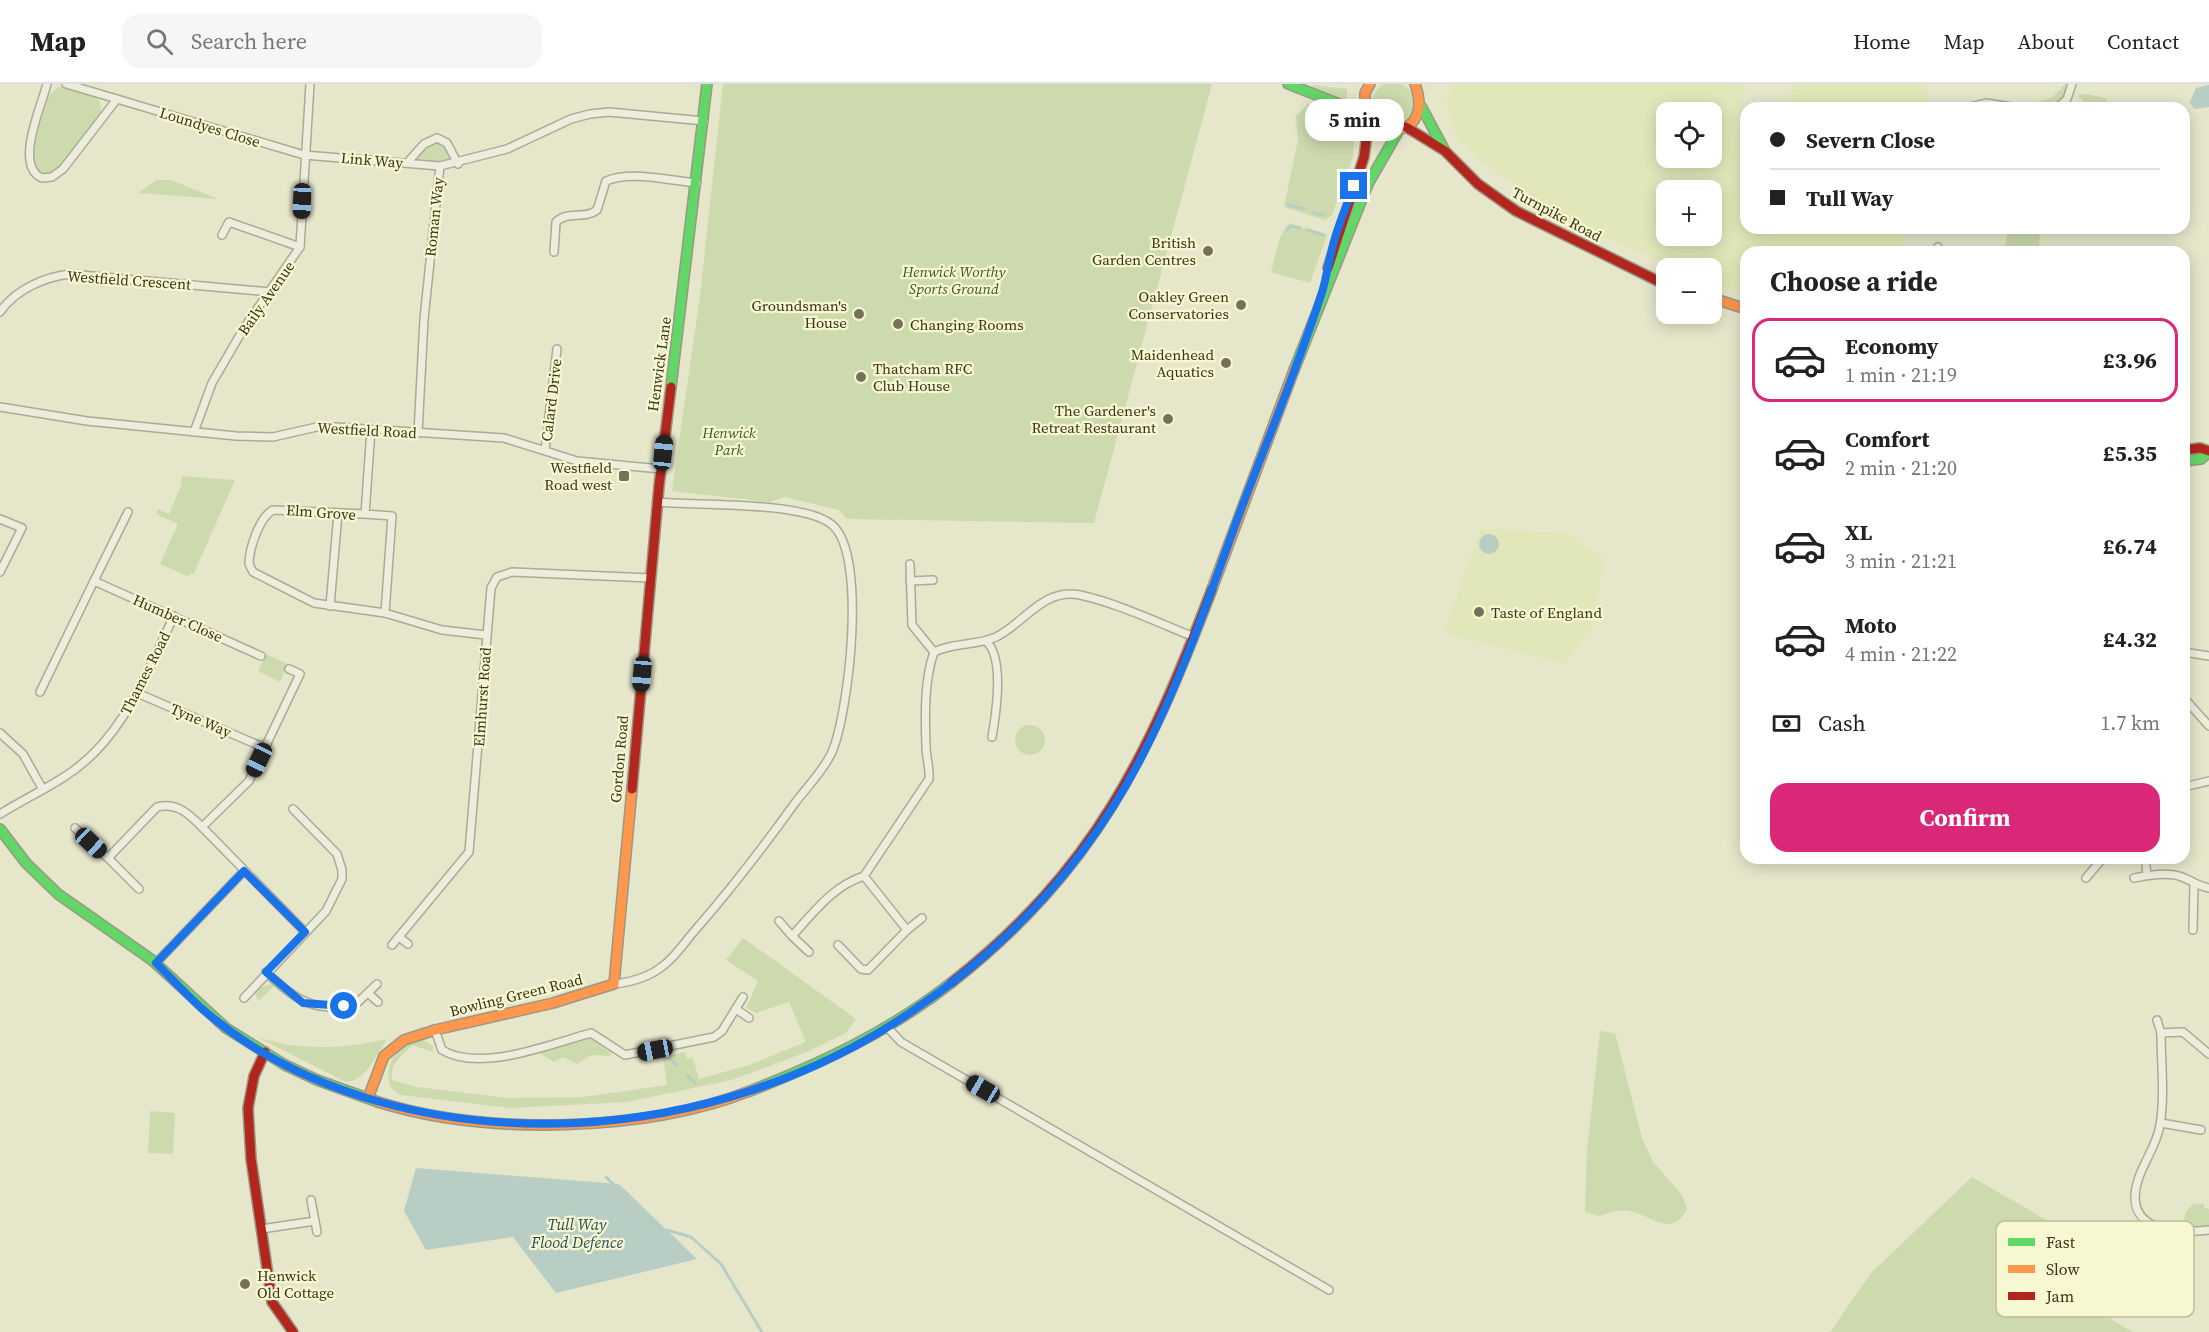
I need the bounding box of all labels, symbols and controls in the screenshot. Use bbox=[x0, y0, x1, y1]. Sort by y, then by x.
search box bbox=[122, 14, 542, 68]
text: Map bbox=[30, 22, 86, 60]
icon: search bbox=[143, 25, 176, 58]
text: Search here bbox=[191, 26, 307, 56]
text: Home bbox=[1853, 27, 1911, 56]
text: Map bbox=[1944, 27, 1985, 56]
text: About bbox=[2018, 27, 2074, 56]
text: Contact bbox=[2107, 27, 2179, 56]
callout: 5 min bbox=[1304, 99, 1404, 141]
street label: Loundyes Close bbox=[157, 102, 263, 152]
map controls bbox=[1656, 102, 1722, 324]
button: locate bbox=[1656, 102, 1722, 168]
text: 5 min bbox=[1329, 106, 1380, 134]
text: Severn Close bbox=[1806, 125, 1935, 155]
street label: Link Way bbox=[340, 147, 404, 173]
route end bbox=[1340, 172, 1367, 199]
street label: Roman Way bbox=[419, 176, 449, 258]
button: + bbox=[1656, 180, 1722, 246]
street label: Turnpike Road bbox=[1508, 182, 1606, 247]
car bbox=[292, 183, 312, 219]
text: Tull Way bbox=[1806, 183, 1893, 213]
place label: British Garden Centres bbox=[1092, 232, 1196, 270]
marker: British Garden Centres bbox=[1201, 244, 1215, 258]
street label: Baily Avenue bbox=[233, 256, 300, 339]
button: − bbox=[1656, 258, 1722, 324]
park label: Henwick Worthy Sports Ground bbox=[901, 261, 1007, 299]
text: Choose a ride bbox=[1770, 263, 1938, 300]
street label: Westfield Crescent bbox=[66, 265, 192, 295]
place label: Oakley Green Conservatories bbox=[1128, 286, 1229, 324]
place label: Groundsman's House bbox=[751, 295, 847, 333]
marker: Oakley Green Conservatories bbox=[1234, 298, 1248, 312]
marker: Groundsman's House bbox=[852, 307, 866, 321]
place label: Changing Rooms bbox=[910, 314, 1024, 335]
street label: Henwick Lane bbox=[642, 315, 676, 413]
marker: Changing Rooms bbox=[891, 317, 905, 331]
text: Economy bbox=[1845, 331, 1939, 361]
icon: car bbox=[1773, 333, 1827, 387]
place label: Maidenhead Aquatics bbox=[1131, 344, 1214, 382]
text: £3.96 bbox=[2103, 345, 2157, 375]
marker: Maidenhead Aquatics bbox=[1219, 356, 1233, 370]
street label: Calard Drive bbox=[535, 357, 567, 443]
place label: Thatcham RFC Club House bbox=[873, 358, 972, 396]
text: 1 min · 21:19 bbox=[1845, 361, 1957, 389]
marker: Thatcham RFC Club House bbox=[854, 370, 868, 384]
place label: The Gardener's Retreat Restaurant bbox=[1031, 400, 1156, 438]
marker: The Gardener's Retreat Restaurant bbox=[1161, 412, 1175, 426]
street label: Westfield Road bbox=[317, 417, 418, 443]
park label: Henwick Park bbox=[701, 422, 757, 460]
text: Comfort bbox=[1845, 424, 1929, 454]
icon: car bbox=[1773, 426, 1827, 480]
car bbox=[652, 434, 674, 472]
text: £5.35 bbox=[2103, 438, 2157, 468]
text: 2 min · 21:20 bbox=[1845, 454, 1957, 482]
place label: Westfield Road west bbox=[544, 457, 612, 495]
marker: Westfield Road west bbox=[617, 469, 631, 483]
street label: Elm Grove bbox=[285, 499, 357, 525]
text: XL bbox=[1845, 517, 1872, 547]
icon: car bbox=[1773, 519, 1827, 573]
text: £6.74 bbox=[2103, 531, 2157, 561]
text: 3 min · 21:21 bbox=[1845, 547, 1957, 575]
street label: Humber Close bbox=[130, 589, 227, 647]
place label: Taste of England bbox=[1491, 602, 1602, 623]
marker: Taste of England bbox=[1472, 605, 1486, 619]
text: Moto bbox=[1845, 610, 1897, 640]
icon: car bbox=[1773, 612, 1827, 666]
text: £4.32 bbox=[2103, 624, 2157, 654]
street label: Thames Road bbox=[115, 627, 175, 718]
text: 4 min · 21:22 bbox=[1845, 640, 1957, 668]
street label: Elmhurst Road bbox=[468, 646, 496, 748]
car bbox=[631, 655, 653, 693]
street label: Tyne Way bbox=[167, 698, 235, 742]
icon: cash bbox=[1770, 707, 1803, 740]
text: Cash bbox=[1818, 708, 1866, 738]
text: 1.7 km bbox=[2100, 709, 2160, 737]
street label: Gordon Road bbox=[605, 714, 633, 804]
car bbox=[243, 740, 275, 780]
button: Confirm bbox=[1770, 783, 2160, 852]
car bbox=[72, 824, 110, 862]
street label: Bowling Green Road bbox=[447, 968, 585, 1022]
route start bbox=[330, 992, 357, 1019]
car bbox=[636, 1038, 674, 1062]
car bbox=[963, 1072, 1003, 1106]
water label: Tull Way Flood Defence bbox=[530, 1213, 623, 1253]
legend bbox=[1996, 1221, 2194, 1317]
text: Fast bbox=[2046, 1231, 2076, 1253]
text: Slow bbox=[2046, 1258, 2081, 1280]
place label: Henwick Old Cottage bbox=[257, 1265, 335, 1303]
marker: Henwick Old Cottage bbox=[238, 1277, 252, 1291]
text: Jam bbox=[2045, 1285, 2074, 1307]

